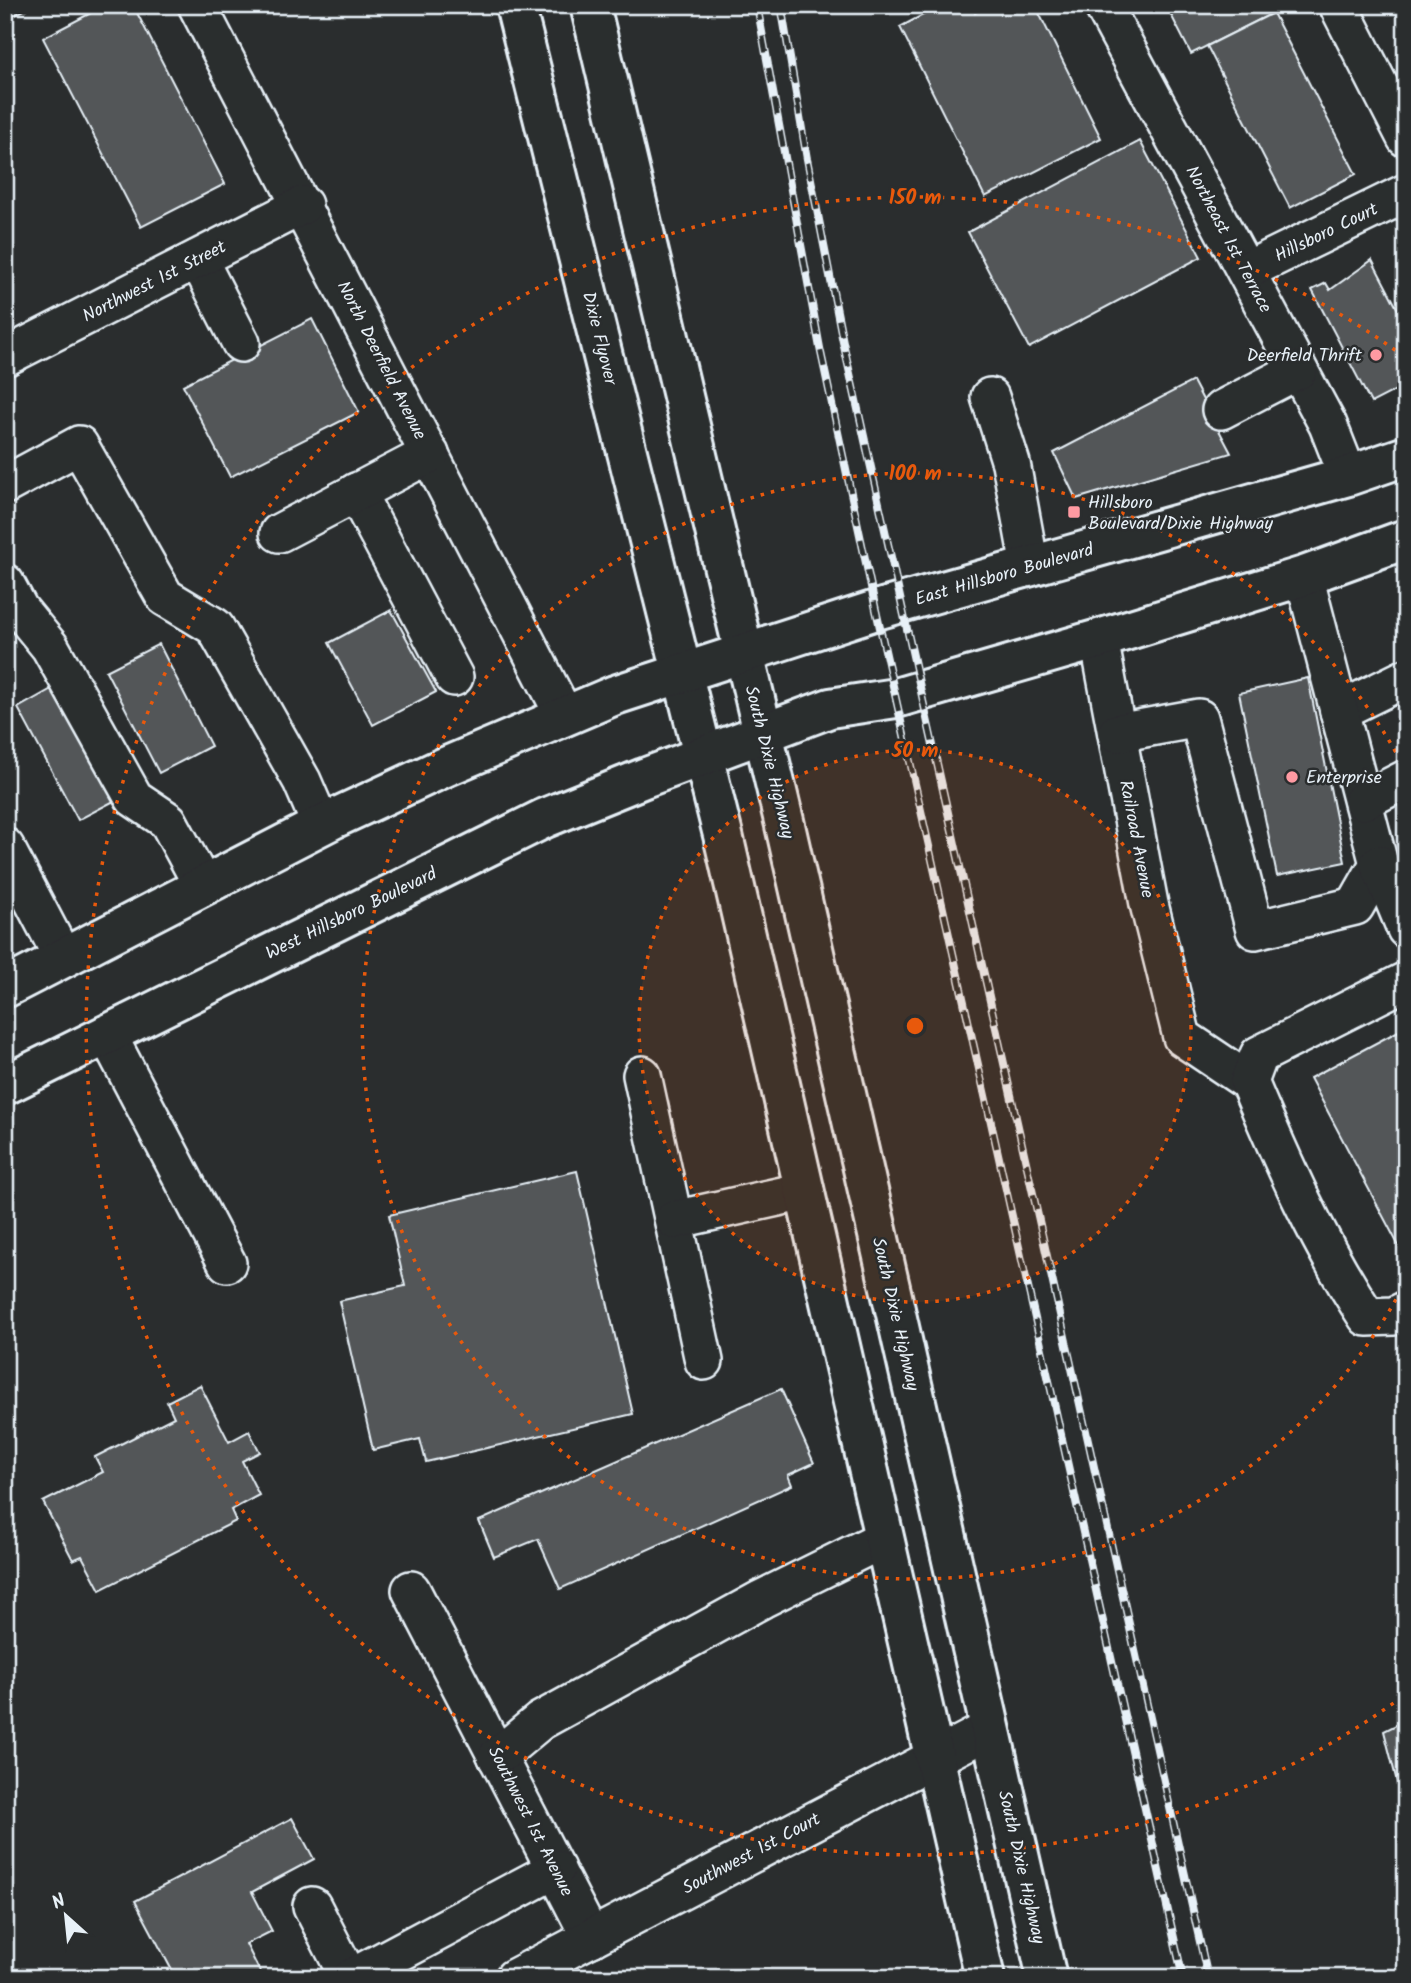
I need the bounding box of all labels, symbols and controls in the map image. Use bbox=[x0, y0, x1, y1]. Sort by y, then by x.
street label: Northeast 1st Terrace bbox=[1177, 161, 1279, 318]
text: 150 m bbox=[888, 182, 942, 215]
street label: Hillsboro Court bbox=[1270, 195, 1384, 271]
street label: Northwest 1st Street bbox=[78, 233, 233, 331]
street label: North Deerfield Avenue bbox=[328, 276, 433, 445]
street label: Dixie Flyover bbox=[573, 289, 624, 389]
place label: Deerfield Thrift bbox=[1247, 342, 1363, 371]
marker: Deerfield Thrift bbox=[1368, 347, 1384, 363]
text: 100 m bbox=[888, 458, 942, 491]
place label: Hillsboro Boulevard/Dixie Highway bbox=[1088, 489, 1273, 539]
marker: Hillsboro Boulevard/Dixie Highway bbox=[1066, 504, 1082, 520]
street label: East Hillsboro Boulevard bbox=[912, 536, 1098, 615]
street label: South Dixie Highway bbox=[735, 683, 802, 843]
text: 50 m bbox=[891, 735, 938, 768]
place label: Enterprise bbox=[1306, 764, 1382, 793]
marker: Enterprise bbox=[1284, 769, 1300, 785]
street label: Railroad Avenue bbox=[1110, 778, 1161, 901]
street label: West Hillsboro Boulevard bbox=[261, 860, 443, 968]
centre of rings bbox=[903, 1014, 927, 1038]
street label: South Dixie Highway bbox=[863, 1235, 926, 1395]
street label: Southwest 1st Avenue bbox=[479, 1741, 580, 1902]
street label: South Dixie Highway bbox=[989, 1788, 1052, 1948]
street label: Southwest 1st Court bbox=[677, 1805, 827, 1903]
north arrow bbox=[32, 1882, 102, 1952]
text: N bbox=[47, 1887, 71, 1919]

